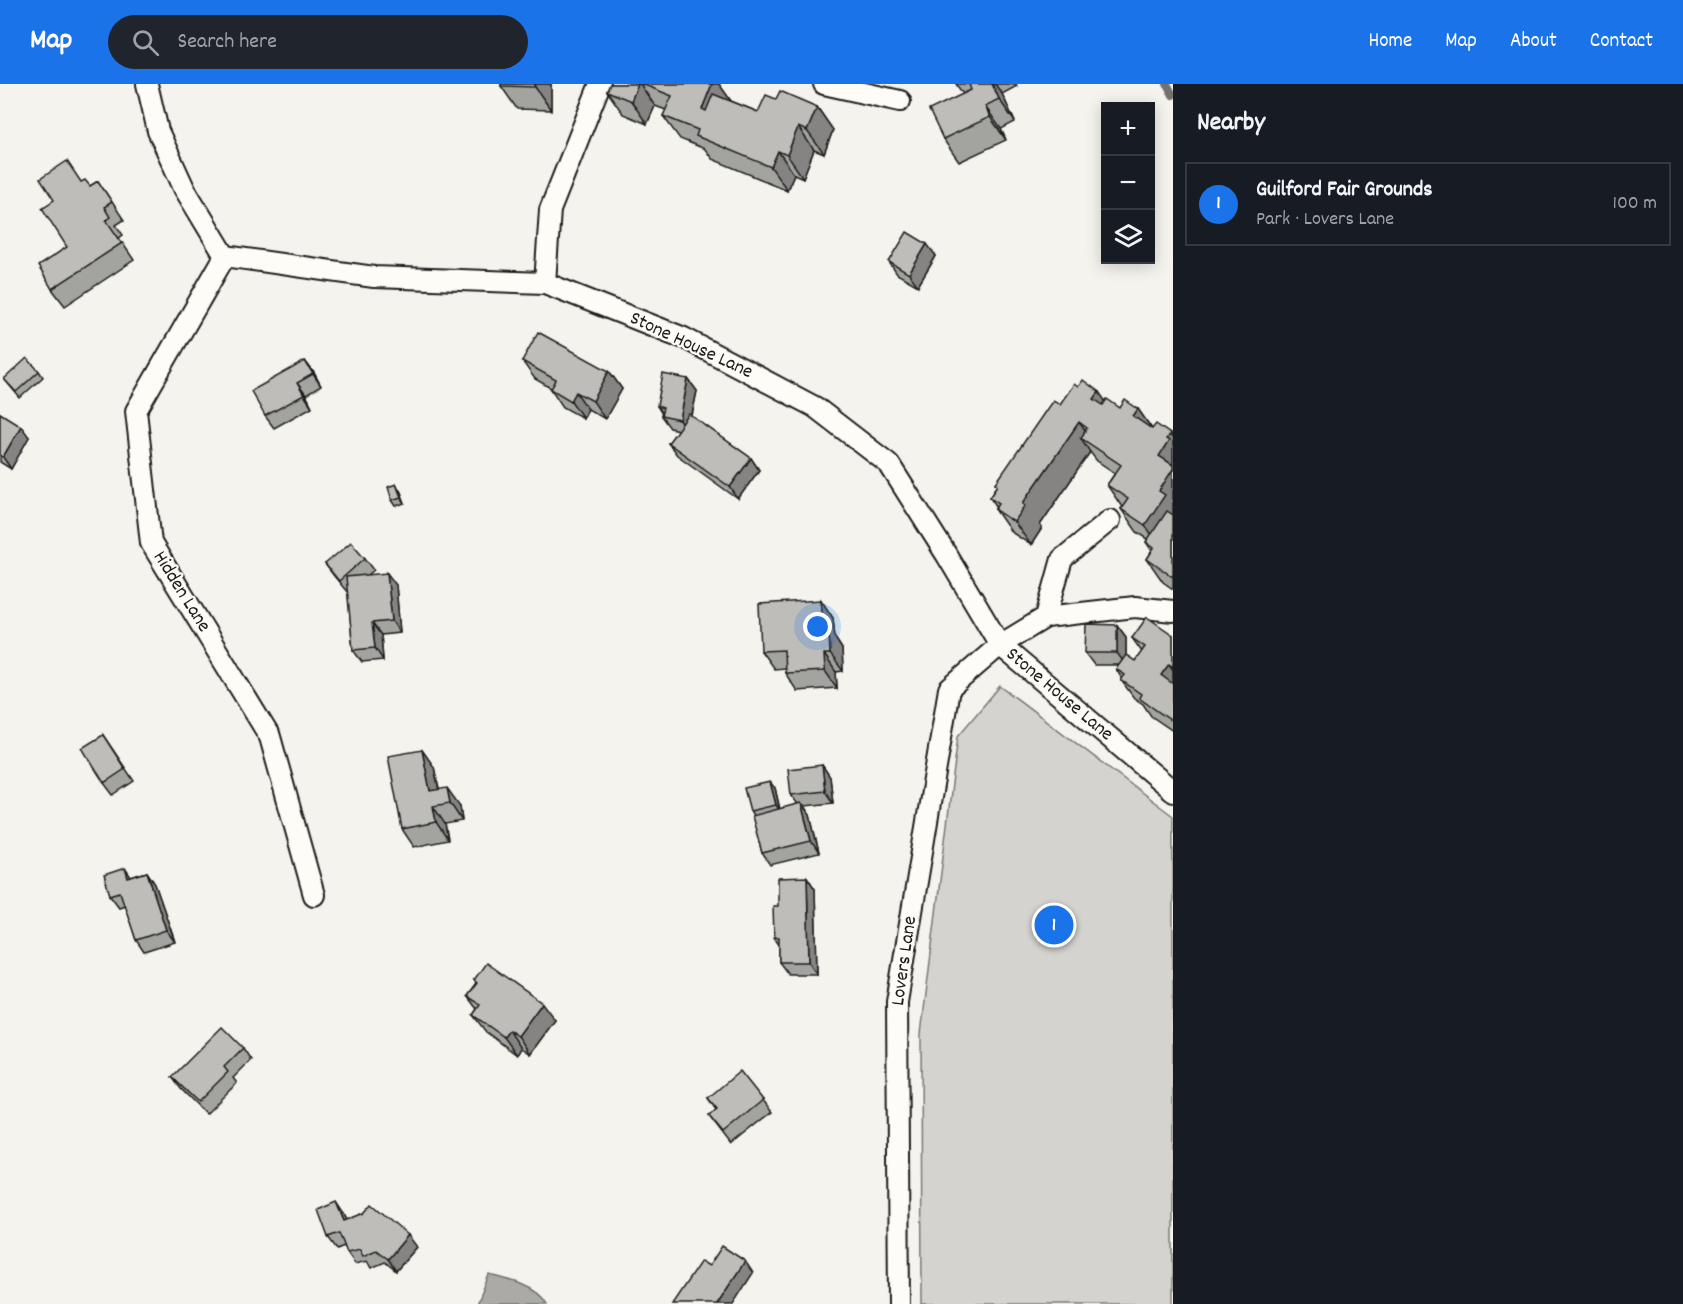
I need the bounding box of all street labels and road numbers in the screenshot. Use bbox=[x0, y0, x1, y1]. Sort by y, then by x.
street label: Stone House Lane bbox=[625, 305, 757, 387]
street label: Hidden Lane bbox=[145, 546, 217, 638]
street label: Stone House Lane bbox=[999, 642, 1119, 749]
street label: Lovers Lane bbox=[885, 914, 925, 1008]

